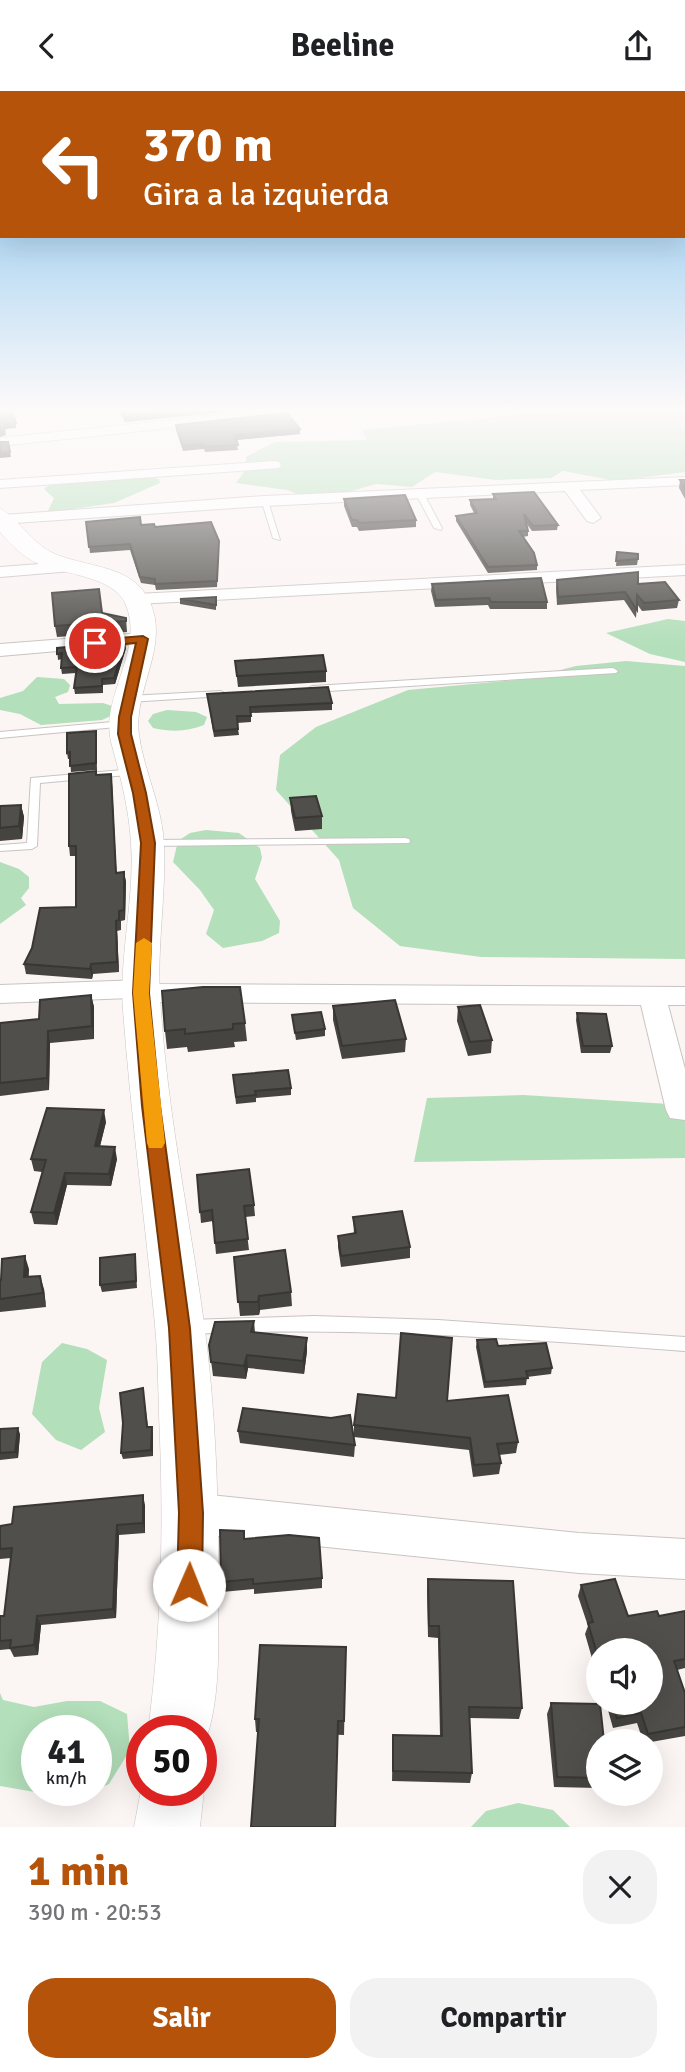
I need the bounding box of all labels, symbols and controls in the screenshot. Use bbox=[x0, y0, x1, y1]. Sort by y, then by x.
text: Beeline bbox=[291, 26, 394, 65]
icon: back bbox=[28, 27, 66, 65]
icon: share bbox=[619, 27, 657, 65]
text: 370 m bbox=[143, 115, 273, 175]
icon: left bbox=[28, 119, 119, 210]
text: Gira a la izquierda bbox=[143, 175, 390, 214]
pin bbox=[65, 613, 125, 673]
icon: arrive bbox=[76, 624, 114, 662]
position arrow bbox=[152, 1548, 226, 1622]
map controls bbox=[586, 1638, 663, 1806]
button: sound bbox=[586, 1638, 663, 1715]
speed limit sign: 50 bbox=[126, 1715, 217, 1806]
button: layers bbox=[586, 1729, 663, 1806]
text: 41 bbox=[48, 1730, 85, 1773]
text: km/h bbox=[46, 1767, 87, 1789]
text: 1 min bbox=[28, 1846, 129, 1897]
button: close bbox=[583, 1850, 657, 1924]
text: 390 m · 20:53 bbox=[28, 1898, 162, 1927]
button: Salir bbox=[28, 1978, 336, 2058]
button: Compartir bbox=[350, 1978, 657, 2058]

